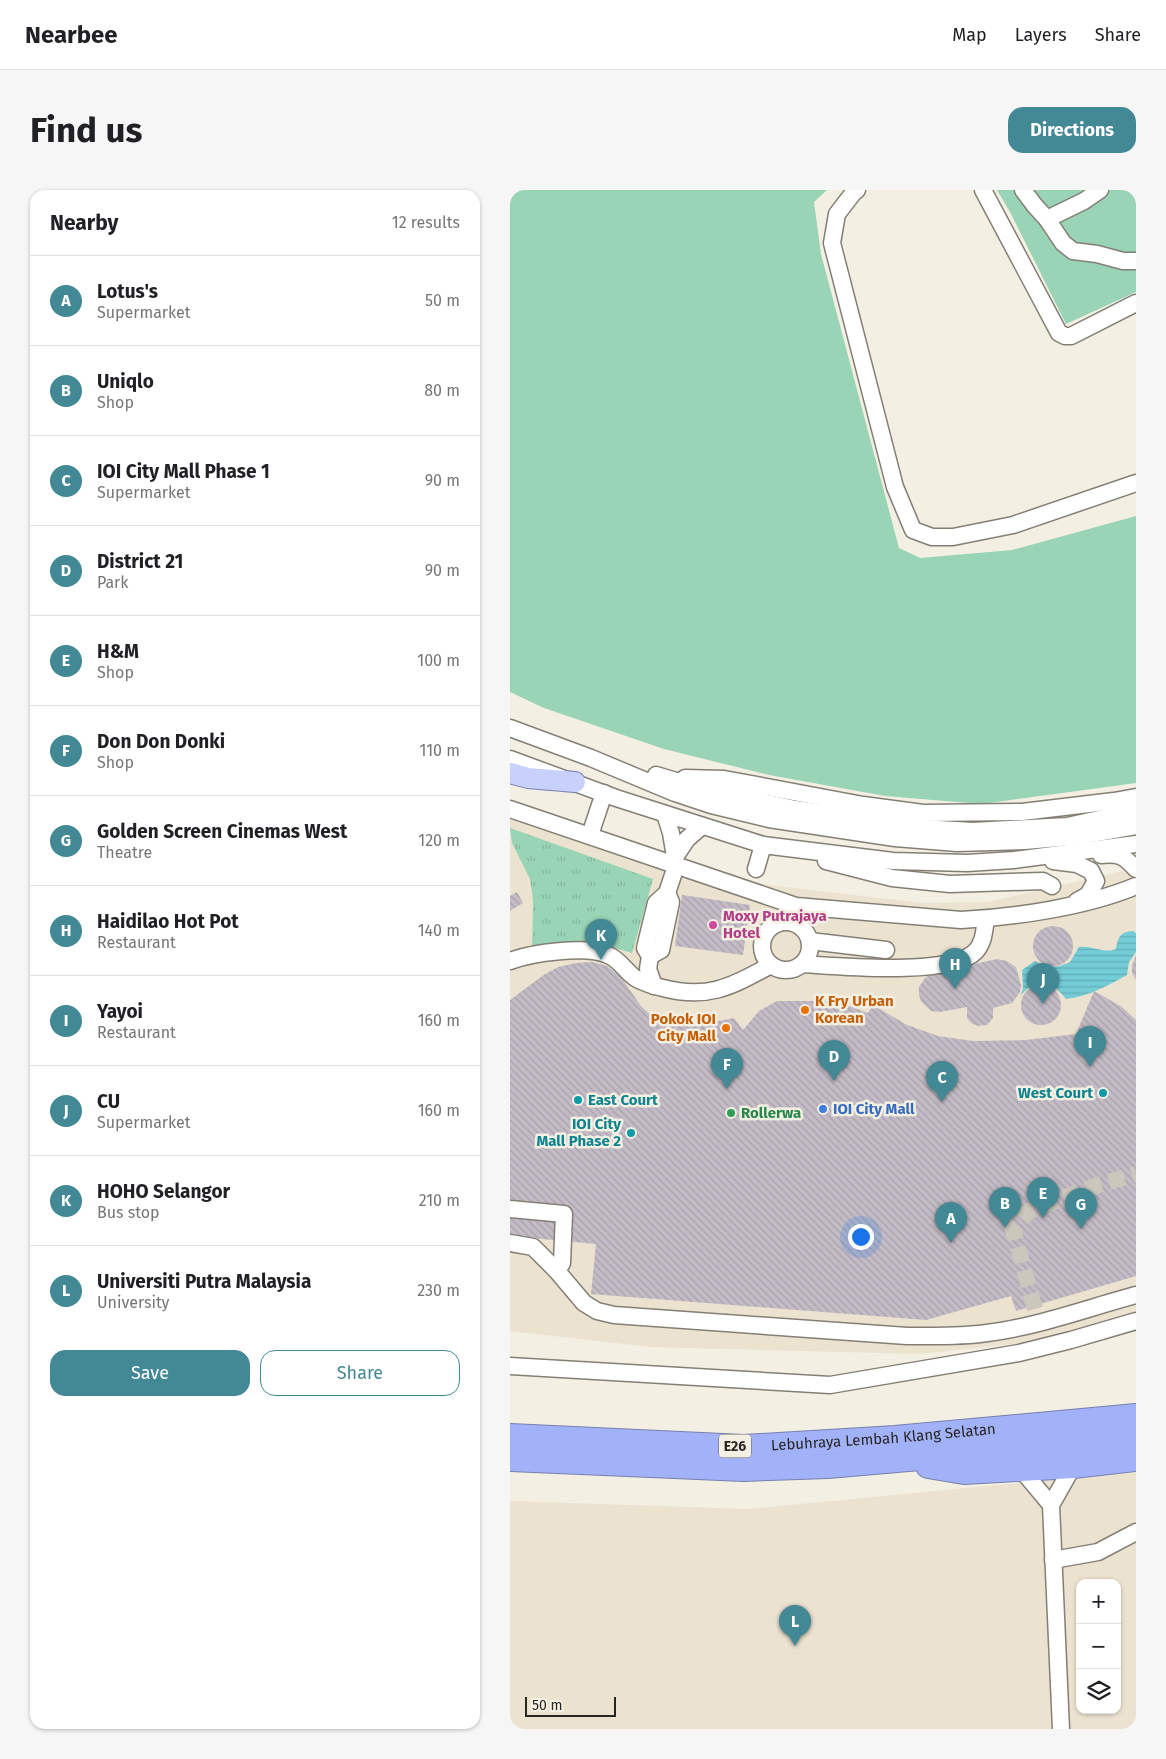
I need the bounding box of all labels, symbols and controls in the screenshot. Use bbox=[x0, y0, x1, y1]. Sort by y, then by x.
text: Nearbee bbox=[25, 21, 118, 49]
text: Map bbox=[952, 24, 987, 46]
text: Layers bbox=[1015, 24, 1067, 46]
text: Share bbox=[1095, 24, 1141, 46]
button: Directions bbox=[1008, 107, 1136, 153]
text: Find us bbox=[30, 109, 142, 151]
text: Nearby bbox=[50, 210, 118, 236]
text: 12 results bbox=[392, 213, 460, 232]
text: Lotus's bbox=[97, 280, 158, 303]
text: A bbox=[61, 291, 71, 310]
text: 50 m bbox=[425, 291, 460, 310]
text: Supermarket bbox=[97, 303, 191, 322]
text: Uniqlo bbox=[97, 370, 154, 393]
text: B bbox=[61, 381, 71, 400]
text: 80 m bbox=[424, 381, 460, 400]
text: Shop bbox=[97, 393, 134, 412]
text: IOI City Mall Phase 1 bbox=[97, 460, 270, 483]
text: C bbox=[61, 471, 71, 490]
text: 90 m bbox=[425, 471, 460, 490]
text: Supermarket bbox=[97, 483, 191, 502]
text: District 21 bbox=[97, 550, 183, 573]
text: D bbox=[61, 561, 71, 580]
text: 90 m bbox=[425, 561, 460, 580]
text: Park bbox=[97, 573, 129, 592]
text: H&M bbox=[97, 640, 139, 663]
text: E bbox=[62, 651, 70, 670]
text: 100 m bbox=[417, 651, 460, 670]
text: Shop bbox=[97, 663, 134, 682]
text: Don Don Donki bbox=[97, 730, 225, 753]
text: F bbox=[62, 741, 70, 760]
text: 110 m bbox=[419, 741, 460, 760]
text: Shop bbox=[97, 753, 134, 772]
text: Golden Screen Cinemas West bbox=[97, 820, 347, 843]
text: G bbox=[61, 831, 71, 850]
text: 120 m bbox=[418, 831, 460, 850]
text: Theatre bbox=[97, 843, 152, 862]
place label: Moxy Putrajaya Hotel bbox=[723, 907, 827, 942]
text: Haidilao Hot Pot bbox=[97, 910, 239, 933]
pin: K bbox=[585, 919, 617, 960]
marker: Moxy Putrajaya Hotel bbox=[707, 919, 719, 931]
text: H bbox=[61, 921, 71, 940]
text: 140 m bbox=[418, 921, 460, 940]
text: Restaurant bbox=[97, 933, 176, 952]
pin: H bbox=[939, 948, 971, 989]
pin: J bbox=[1027, 963, 1059, 1004]
place label: K Fry Urban Korean bbox=[815, 992, 894, 1027]
text: Yayoi bbox=[97, 1000, 143, 1023]
marker: K Fry Urban Korean bbox=[799, 1004, 811, 1016]
place label: Pokok IOI City Mall bbox=[651, 1010, 717, 1045]
text: I bbox=[64, 1011, 68, 1030]
text: 160 m bbox=[418, 1011, 460, 1030]
marker: Pokok IOI City Mall bbox=[720, 1022, 732, 1034]
text: Restaurant bbox=[97, 1023, 176, 1042]
pin: I bbox=[1074, 1026, 1106, 1067]
pin: D bbox=[818, 1040, 850, 1081]
pin: F bbox=[711, 1048, 743, 1089]
pin: C bbox=[926, 1061, 958, 1102]
place label: West Court bbox=[1018, 1084, 1093, 1102]
marker: West Court bbox=[1097, 1087, 1109, 1099]
text: CU bbox=[97, 1090, 120, 1113]
place label: East Court bbox=[588, 1091, 658, 1109]
marker: East Court bbox=[572, 1094, 584, 1106]
place label: IOI City Mall bbox=[833, 1100, 915, 1118]
text: J bbox=[63, 1101, 69, 1120]
text: 160 m bbox=[418, 1101, 460, 1120]
marker: IOI City Mall bbox=[817, 1103, 829, 1115]
place label: Rollerwa bbox=[741, 1104, 801, 1122]
marker: Rollerwa bbox=[725, 1107, 737, 1119]
text: Supermarket bbox=[97, 1113, 191, 1132]
place label: IOI City Mall Phase 2 bbox=[536, 1115, 621, 1150]
marker: IOI City Mall Phase 2 bbox=[625, 1127, 637, 1139]
pin: E bbox=[1027, 1177, 1059, 1218]
text: HOHO Selangor bbox=[97, 1180, 230, 1203]
pin: B bbox=[989, 1187, 1021, 1228]
pin: G bbox=[1065, 1188, 1097, 1229]
text: K bbox=[61, 1191, 71, 1210]
text: 210 m bbox=[419, 1191, 460, 1210]
pin: A bbox=[935, 1202, 967, 1243]
text: Bus stop bbox=[97, 1203, 160, 1222]
your location bbox=[848, 1224, 874, 1250]
text: Universiti Putra Malaysia bbox=[97, 1270, 311, 1293]
text: L bbox=[62, 1281, 70, 1300]
text: 230 m bbox=[417, 1281, 460, 1300]
text: University bbox=[97, 1293, 170, 1312]
button: Save bbox=[50, 1350, 250, 1396]
button: Share bbox=[260, 1350, 460, 1396]
street label: Lebuhraya Lembah Klang Selatan bbox=[771, 1420, 996, 1454]
road number: E26 bbox=[719, 1434, 751, 1458]
map controls bbox=[1076, 1579, 1121, 1714]
button: + bbox=[1076, 1579, 1121, 1624]
pin: L bbox=[779, 1605, 811, 1646]
button: − bbox=[1076, 1624, 1121, 1669]
button: layers bbox=[1076, 1669, 1121, 1714]
scale bar bbox=[525, 1694, 616, 1717]
text: 50 m bbox=[532, 1697, 563, 1714]

